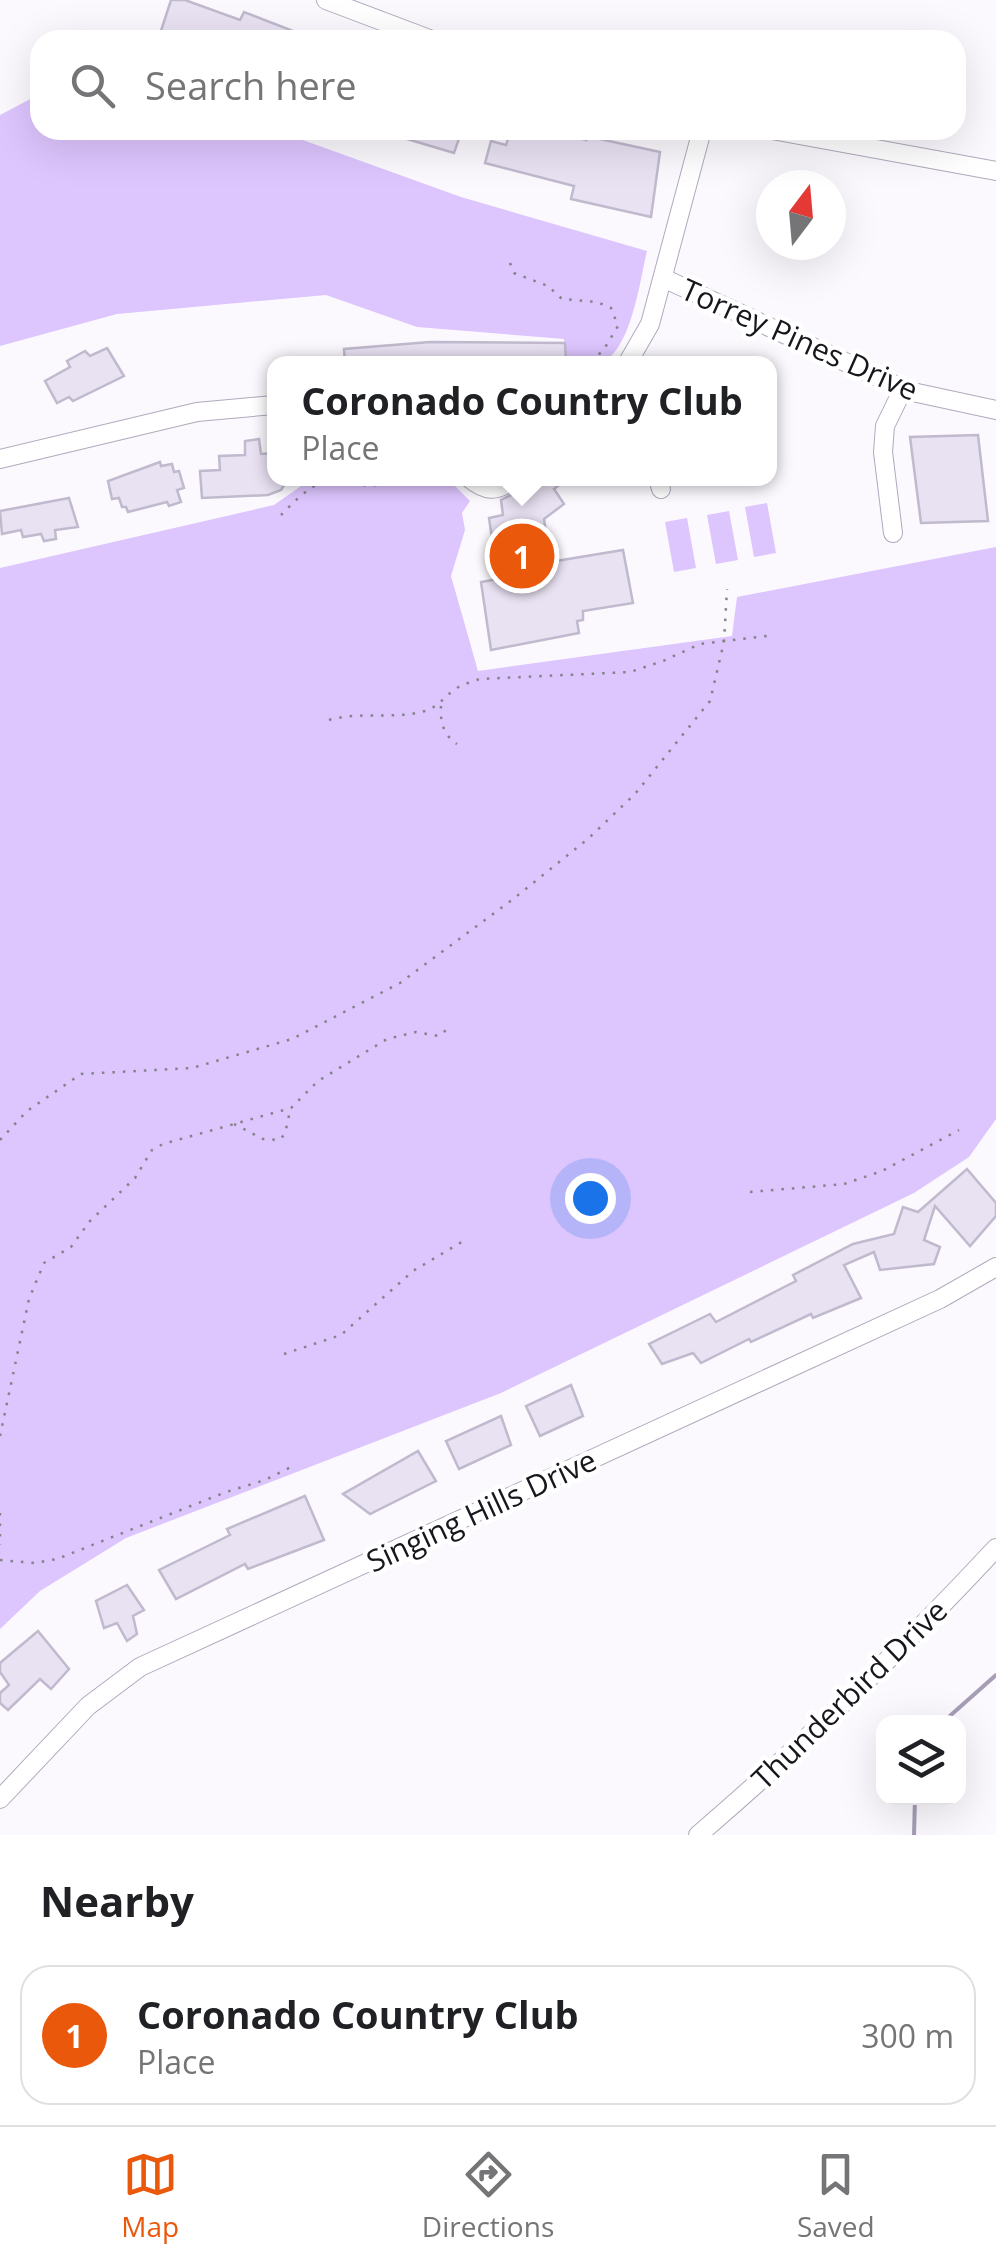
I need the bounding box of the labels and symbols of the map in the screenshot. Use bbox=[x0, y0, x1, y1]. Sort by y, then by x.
north arrow bbox=[756, 170, 846, 260]
street label: Torrey Pines Drive bbox=[675, 268, 925, 410]
pin: 1 bbox=[490, 518, 554, 594]
your location bbox=[565, 1173, 616, 1224]
street label: Singing Hills Drive bbox=[359, 1439, 603, 1581]
street label: Thunderbird Drive bbox=[742, 1590, 956, 1798]

